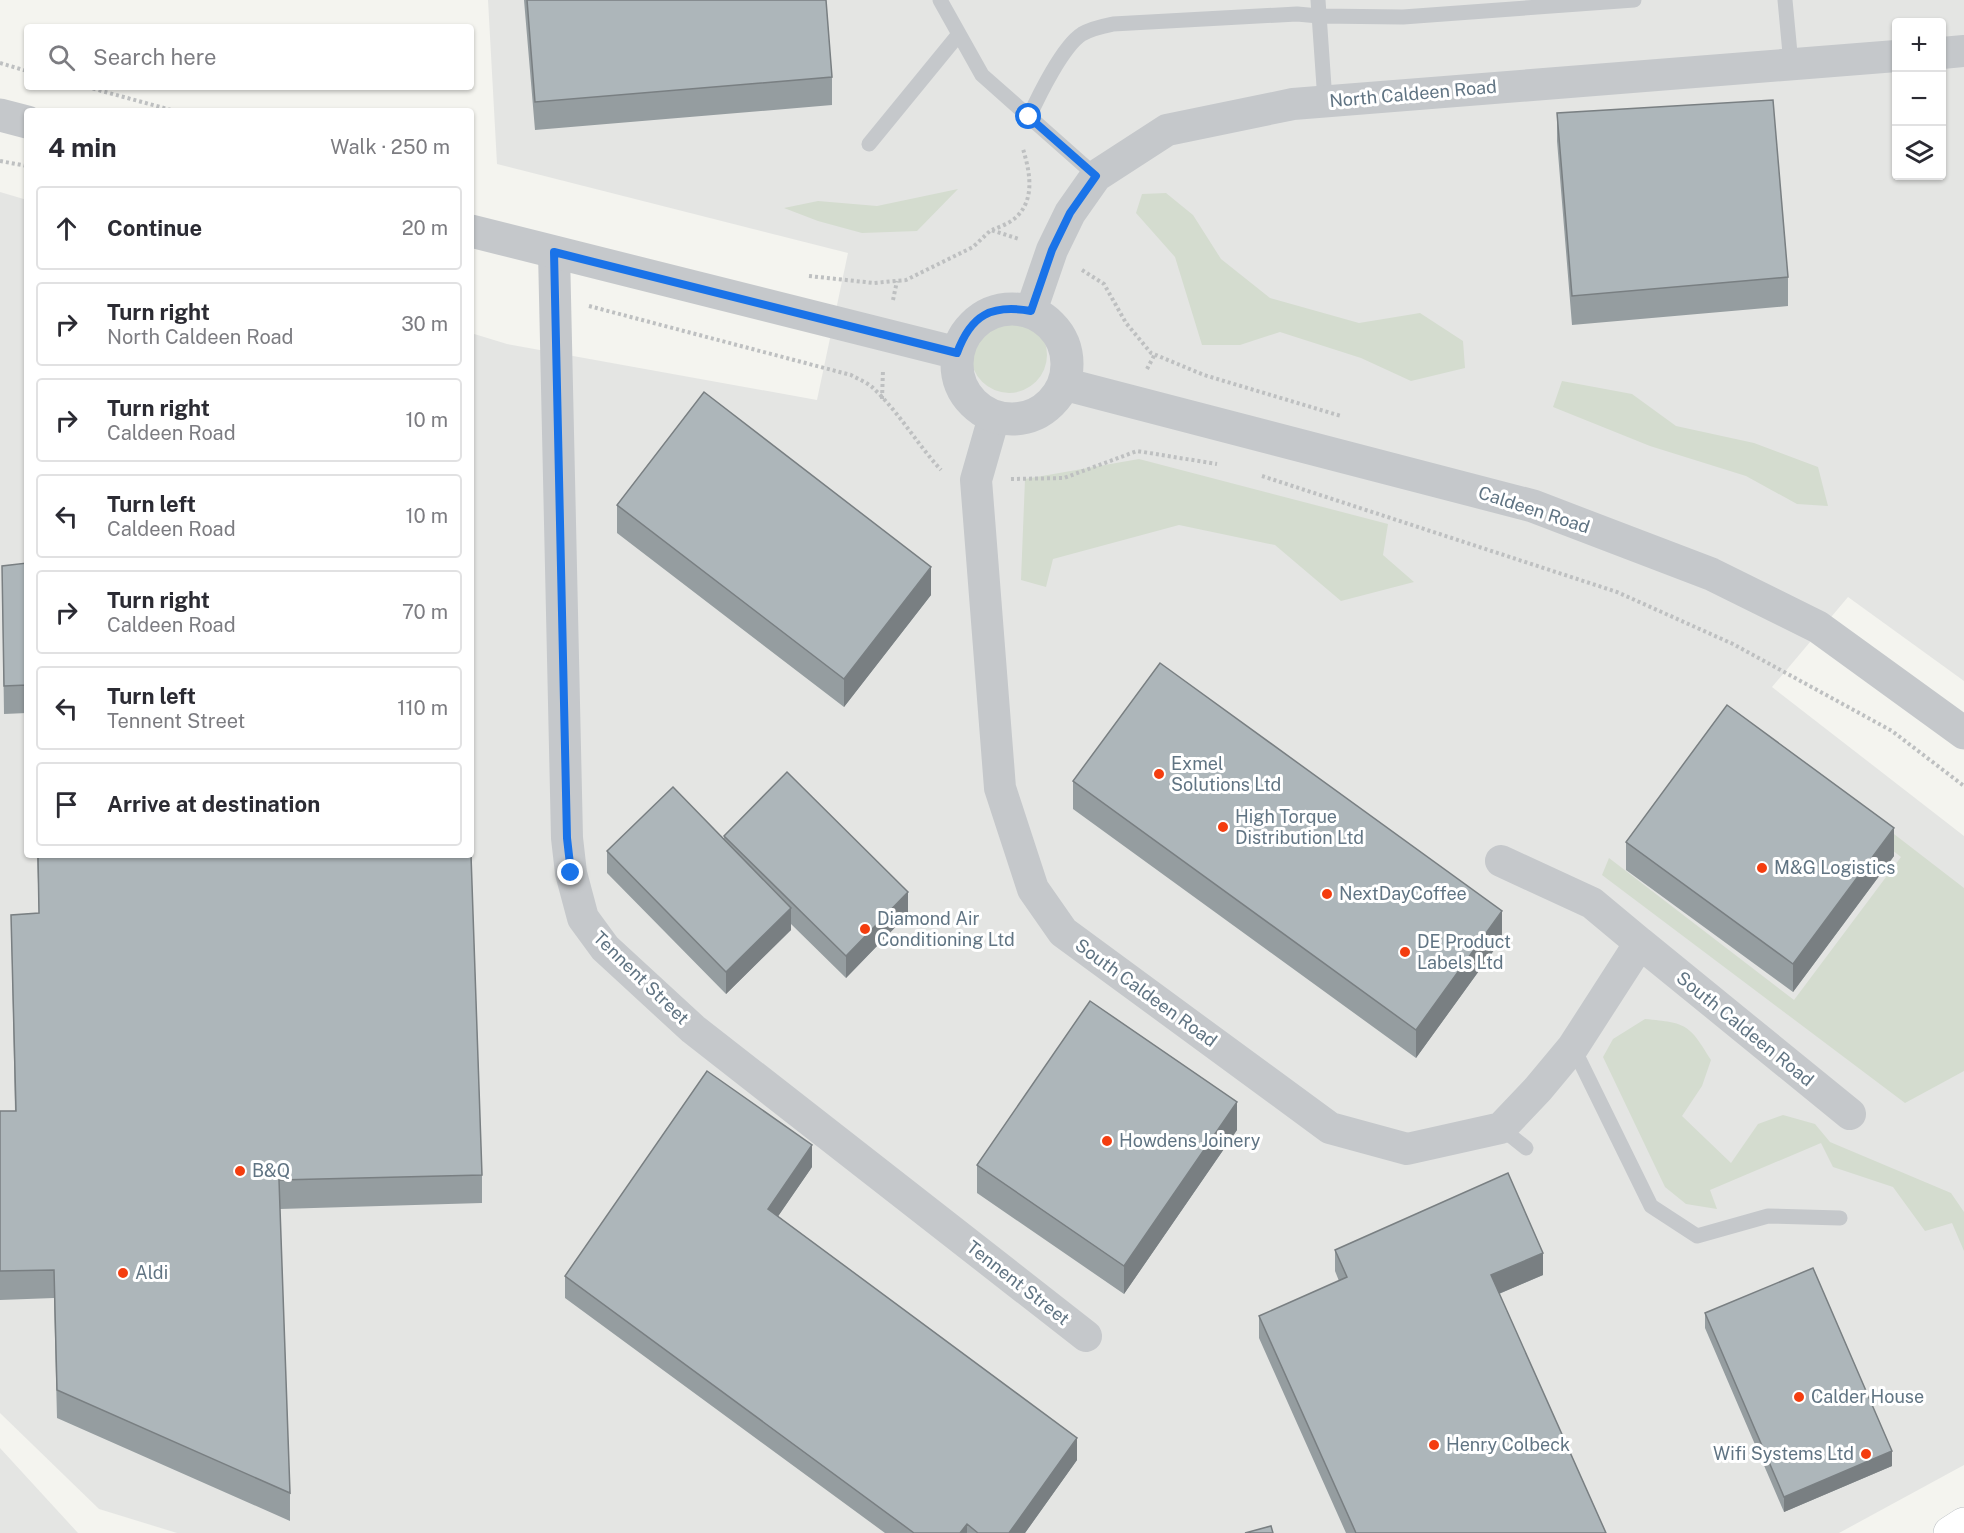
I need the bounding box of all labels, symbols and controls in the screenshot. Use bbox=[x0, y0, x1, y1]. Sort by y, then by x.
map controls bbox=[1892, 18, 1946, 180]
button: + bbox=[1892, 18, 1946, 72]
search box bbox=[24, 24, 474, 90]
icon: search bbox=[45, 41, 78, 74]
text: Search here bbox=[93, 44, 217, 70]
button: − bbox=[1892, 72, 1946, 126]
street label: North Caldeen Road bbox=[1328, 76, 1498, 111]
route start bbox=[1015, 103, 1041, 129]
button: layers bbox=[1892, 126, 1946, 180]
text: 4 min bbox=[48, 132, 117, 163]
text: Walk · 250 m bbox=[330, 135, 450, 159]
icon: ahead bbox=[50, 212, 83, 245]
text: Continue bbox=[107, 215, 202, 241]
text: 20 m bbox=[402, 216, 448, 240]
text: Turn right bbox=[107, 299, 210, 325]
icon: right bbox=[50, 308, 83, 341]
text: 30 m bbox=[401, 312, 448, 336]
text: North Caldeen Road bbox=[107, 325, 294, 349]
text: Turn right bbox=[107, 395, 210, 421]
icon: right bbox=[50, 404, 83, 437]
text: 10 m bbox=[405, 408, 448, 432]
text: Caldeen Road bbox=[107, 421, 236, 445]
street label: Caldeen Road bbox=[1476, 482, 1592, 537]
text: Turn left bbox=[107, 491, 196, 517]
icon: left bbox=[50, 500, 83, 533]
text: 10 m bbox=[405, 504, 448, 528]
text: Caldeen Road bbox=[107, 517, 236, 541]
text: Turn right bbox=[107, 587, 210, 613]
icon: right bbox=[50, 596, 83, 629]
text: 70 m bbox=[402, 600, 448, 624]
text: Caldeen Road bbox=[107, 613, 236, 637]
text: Turn left bbox=[107, 683, 196, 709]
icon: left bbox=[50, 692, 83, 725]
text: 110 m bbox=[397, 696, 448, 720]
text: Tennent Street bbox=[107, 709, 245, 733]
place label: Exmel Solutions Ltd bbox=[1171, 753, 1281, 795]
marker: Exmel Solutions Ltd bbox=[1152, 767, 1166, 781]
icon: arrive bbox=[50, 788, 83, 821]
text: Arrive at destination bbox=[107, 791, 320, 817]
place label: High Torque Distribution Ltd bbox=[1235, 806, 1364, 848]
marker: High Torque Distribution Ltd bbox=[1216, 820, 1230, 834]
place label: M&G Logistics bbox=[1774, 857, 1895, 878]
route end bbox=[557, 859, 583, 885]
marker: M&G Logistics bbox=[1755, 861, 1769, 875]
place label: NextDayCoffee bbox=[1339, 883, 1467, 904]
marker: NextDayCoffee bbox=[1320, 887, 1334, 901]
place label: Diamond Air Conditioning Ltd bbox=[877, 908, 1015, 950]
marker: Diamond Air Conditioning Ltd bbox=[858, 922, 872, 936]
street label: Tennent Street bbox=[589, 927, 693, 1028]
place label: DE Product Labels Ltd bbox=[1417, 931, 1511, 973]
street label: South Caldeen Road bbox=[1071, 934, 1221, 1051]
marker: DE Product Labels Ltd bbox=[1398, 945, 1412, 959]
street label: South Caldeen Road bbox=[1673, 967, 1818, 1090]
place label: Howdens Joinery bbox=[1119, 1130, 1261, 1151]
marker: Howdens Joinery bbox=[1100, 1134, 1114, 1148]
place label: B&Q bbox=[252, 1160, 290, 1181]
marker: B&Q bbox=[233, 1164, 247, 1178]
street label: Tennent Street bbox=[963, 1236, 1074, 1329]
place label: Aldi bbox=[135, 1262, 168, 1283]
marker: Aldi bbox=[116, 1266, 130, 1280]
place label: Calder House bbox=[1811, 1386, 1924, 1407]
marker: Calder House bbox=[1792, 1390, 1806, 1404]
place label: Henry Colbeck bbox=[1446, 1434, 1570, 1455]
marker: Henry Colbeck bbox=[1427, 1438, 1441, 1452]
place label: Wifi Systems Ltd bbox=[1713, 1443, 1854, 1464]
marker: Wifi Systems Ltd bbox=[1859, 1447, 1873, 1461]

